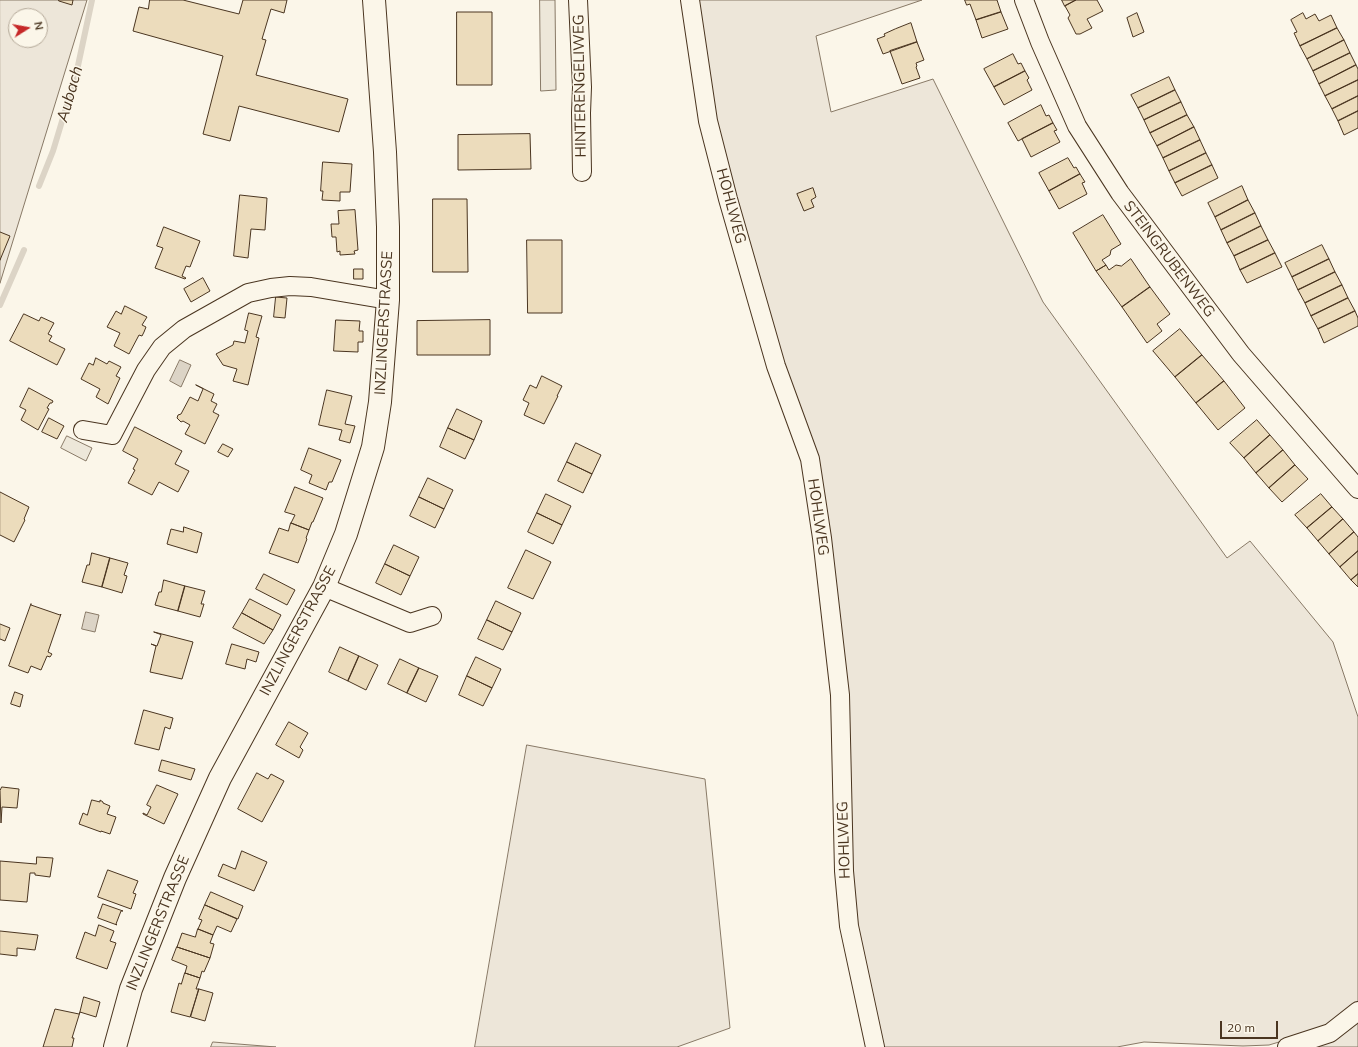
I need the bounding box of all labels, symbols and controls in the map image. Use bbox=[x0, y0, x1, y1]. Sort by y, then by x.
north arrow bbox=[8, 8, 48, 48]
street label: HINTERENGELIWEG bbox=[570, 14, 590, 158]
text: N bbox=[31, 20, 46, 31]
water label: Aubach bbox=[53, 64, 87, 124]
street label: HOHLWEG bbox=[712, 166, 750, 246]
street label: STEINGRUBENWEG bbox=[1119, 197, 1219, 321]
street label: INZLINGERSTRASSE bbox=[371, 250, 397, 396]
street label: HOHLWEG bbox=[804, 477, 832, 557]
street label: INZLINGERSTRASSE bbox=[256, 563, 340, 699]
street label: HOHLWEG bbox=[834, 801, 854, 879]
street label: INZLINGERSTRASSE bbox=[123, 853, 193, 993]
scale bar bbox=[1222, 1013, 1280, 1039]
text: 20 m bbox=[1227, 1020, 1255, 1035]

